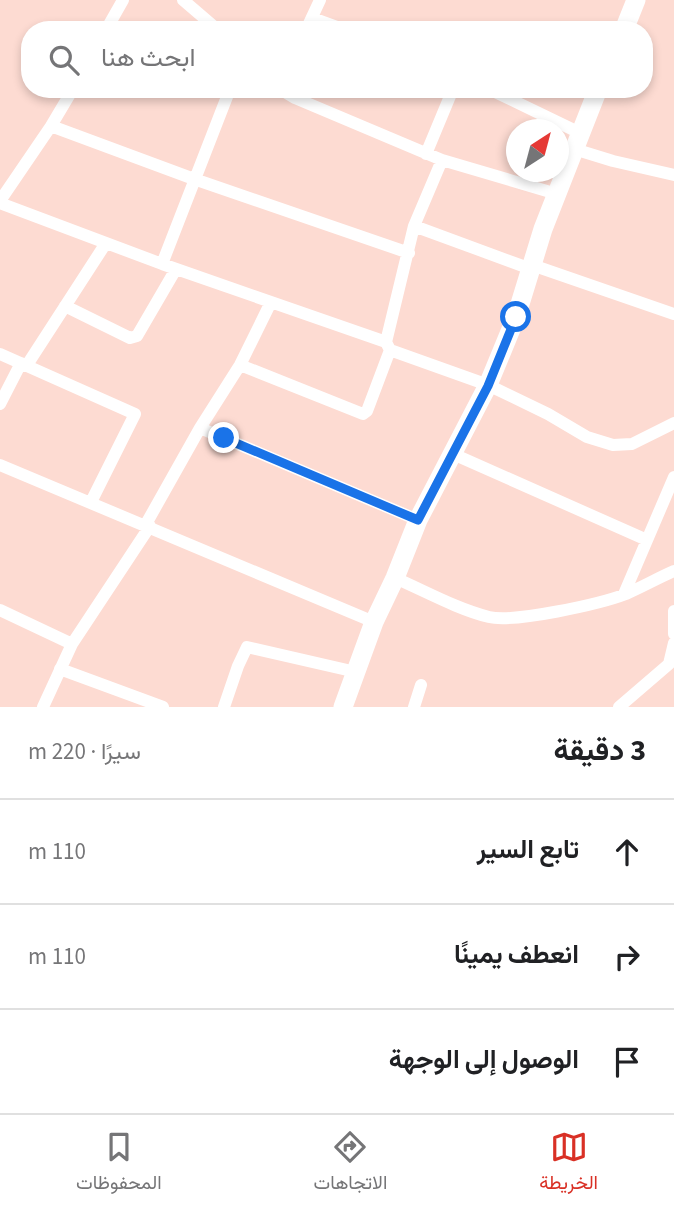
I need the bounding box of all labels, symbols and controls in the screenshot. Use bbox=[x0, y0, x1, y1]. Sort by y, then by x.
search box bbox=[21, 21, 653, 98]
text: ابحث هنا bbox=[101, 39, 195, 76]
icon: search bbox=[45, 41, 83, 79]
north arrow bbox=[506, 119, 569, 182]
route start bbox=[500, 301, 531, 332]
route end bbox=[208, 422, 239, 453]
text: 3 دقيقة bbox=[553, 729, 646, 772]
text: سيرًا · 220 m bbox=[28, 735, 141, 768]
text: تابع السير bbox=[477, 831, 579, 868]
icon: ahead bbox=[608, 833, 646, 871]
text: 110 m bbox=[28, 835, 86, 868]
text: انعطف يمينًا bbox=[454, 936, 579, 973]
icon: right bbox=[608, 938, 646, 976]
text: 110 m bbox=[28, 940, 86, 973]
text: الوصول إلى الوجهة bbox=[389, 1041, 579, 1078]
icon: arrive bbox=[608, 1043, 646, 1081]
tab: المحفوظات bbox=[76, 1128, 162, 1199]
tab: الاتجاهات bbox=[314, 1128, 387, 1199]
tab: الخريطة bbox=[539, 1128, 598, 1199]

